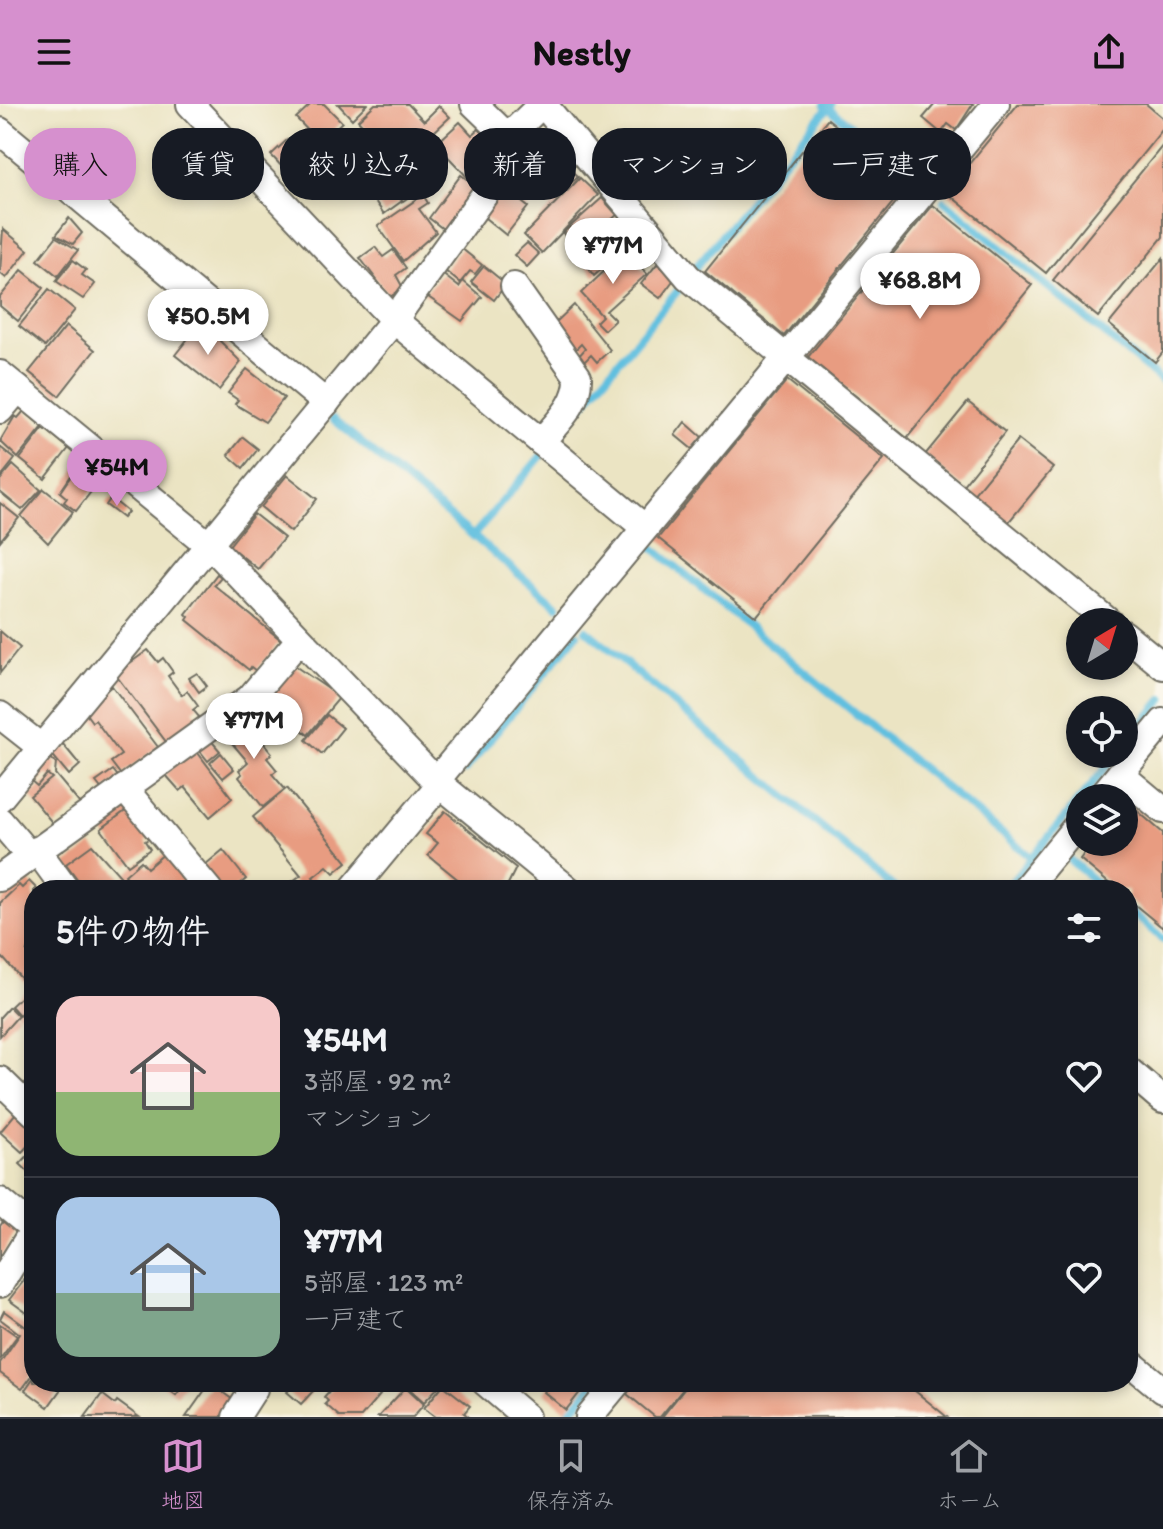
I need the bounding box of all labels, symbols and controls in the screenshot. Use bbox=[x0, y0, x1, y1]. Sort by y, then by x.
icon: menu bbox=[32, 30, 76, 74]
icon: share bbox=[1087, 30, 1131, 74]
text: Nestly bbox=[532, 31, 631, 74]
chip: 購入 bbox=[24, 128, 136, 200]
chip: 賃貸 bbox=[152, 128, 264, 200]
chip: 絞り込み bbox=[280, 128, 448, 200]
chip: 新着 bbox=[464, 128, 576, 200]
chip: マンション bbox=[592, 128, 787, 200]
chip: 一戸建て bbox=[803, 128, 971, 200]
pin: ¥77M bbox=[566, 218, 660, 286]
text: ¥77M bbox=[583, 228, 643, 260]
pin: ¥68.8M bbox=[855, 253, 985, 321]
text: ¥68.8M bbox=[878, 263, 962, 295]
pin: ¥50.5M bbox=[143, 289, 273, 357]
text: ¥50.5M bbox=[166, 299, 250, 331]
pin: ¥54M bbox=[70, 440, 164, 508]
text: ¥54M bbox=[85, 450, 149, 482]
north arrow bbox=[1066, 608, 1138, 680]
map controls bbox=[1066, 608, 1138, 856]
pin: ¥77M bbox=[207, 693, 301, 761]
button: locate bbox=[1066, 696, 1138, 768]
text: ¥77M bbox=[224, 703, 284, 735]
button: layers bbox=[1066, 784, 1138, 856]
icon: filters bbox=[1062, 906, 1106, 950]
text: 5件の物件 bbox=[56, 911, 210, 952]
text: ¥54M bbox=[304, 1019, 388, 1060]
icon: home bbox=[120, 1028, 216, 1124]
icon: heart bbox=[1062, 1054, 1106, 1098]
text: 3部屋 · 92 m² bbox=[304, 1065, 451, 1097]
text: マンション bbox=[304, 1102, 433, 1134]
text: ¥77M bbox=[304, 1220, 384, 1261]
icon: home bbox=[120, 1229, 216, 1325]
icon: heart bbox=[1062, 1255, 1106, 1299]
text: 5部屋 · 123 m² bbox=[304, 1266, 463, 1298]
text: 一戸建て bbox=[304, 1303, 408, 1335]
tab: 地図 bbox=[161, 1434, 205, 1514]
tab: 保存済み bbox=[527, 1434, 615, 1514]
tab: ホーム bbox=[937, 1434, 1002, 1514]

